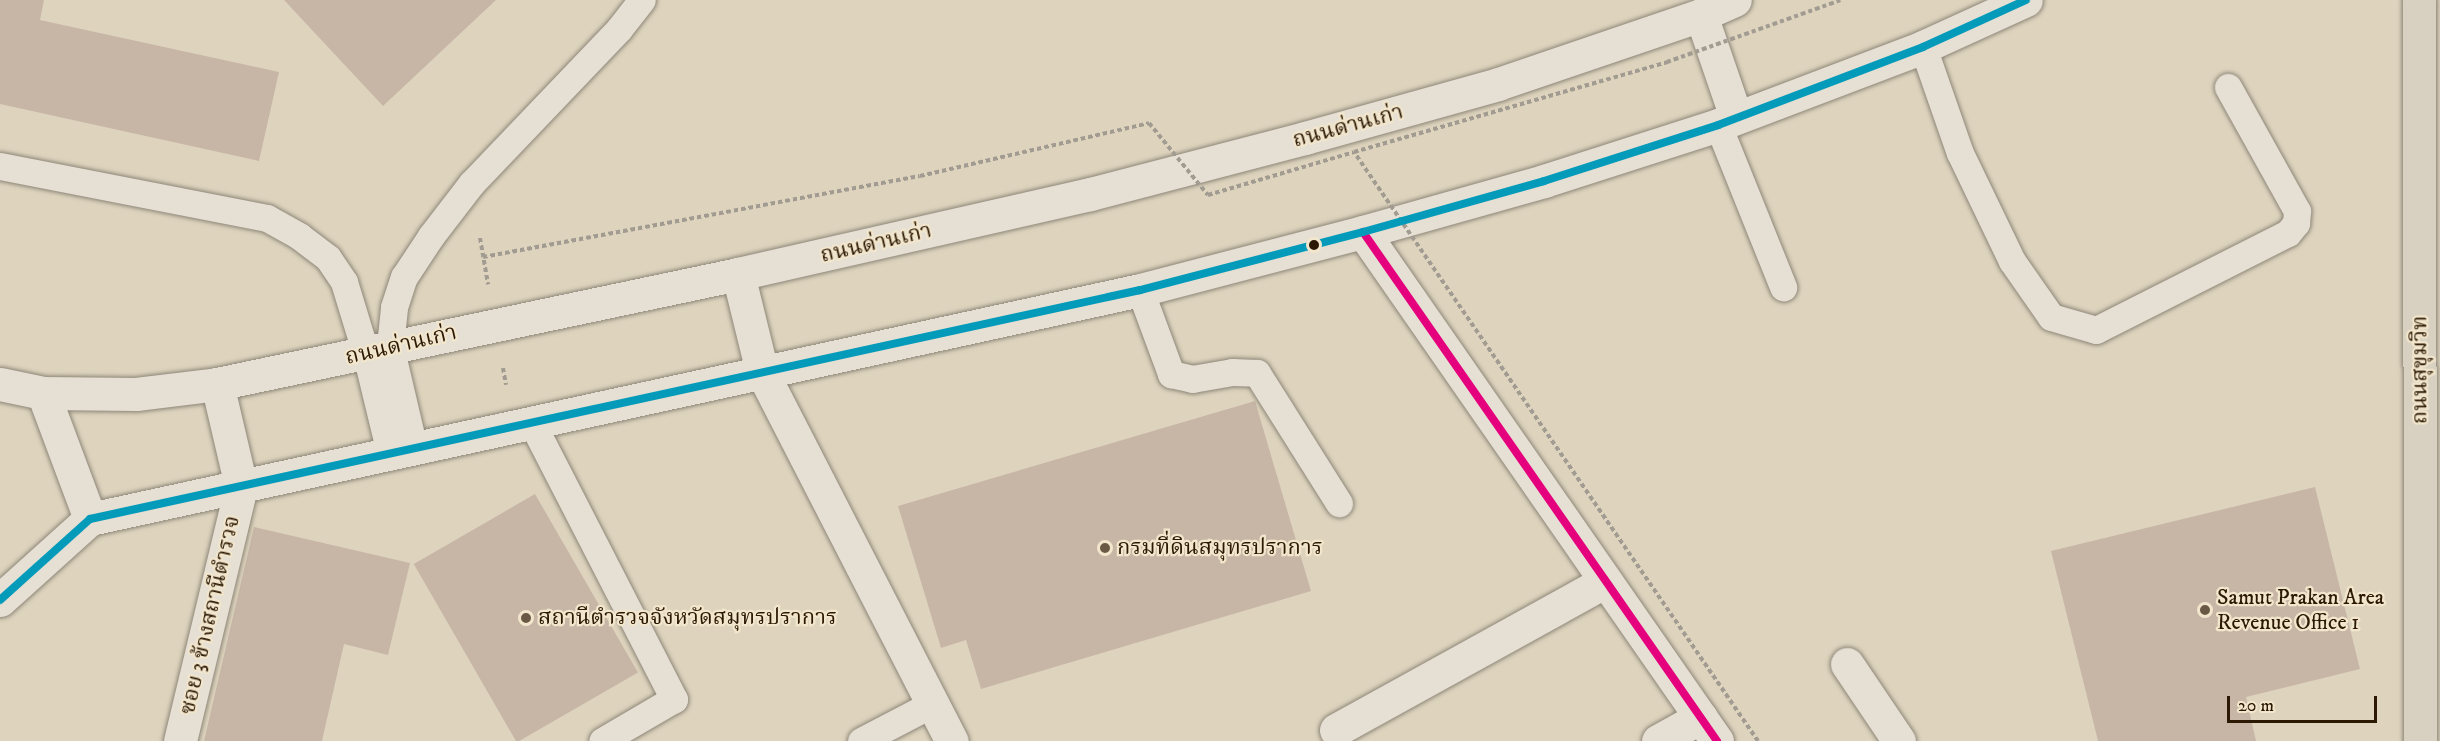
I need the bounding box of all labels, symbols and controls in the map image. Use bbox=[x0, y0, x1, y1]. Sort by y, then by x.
street label: ถนนด่านเก่า bbox=[1290, 99, 1406, 153]
street label: ถนนด่านเก่า bbox=[818, 217, 934, 269]
unlabelled marker bbox=[1308, 239, 1320, 251]
street label: ถนนสุขุมวิท bbox=[2407, 316, 2433, 424]
street label: ถนนด่านเก่า bbox=[343, 319, 459, 371]
street label: ซอย 3 ข้างสถานีตำรวจ bbox=[174, 513, 246, 717]
place label: กรมที่ดินสมุทรปราการ bbox=[1117, 535, 1323, 561]
marker: กรมที่ดินสมุทรปราการ bbox=[1098, 541, 1112, 555]
place label: Samut Prakan Area Revenue Office 1 bbox=[2217, 584, 2384, 636]
marker: Samut Prakan Area Revenue Office 1 bbox=[2198, 603, 2212, 617]
place label: สถานีตำรวจจังหวัดสมุทรปราการ bbox=[538, 605, 837, 631]
marker: สถานีตำรวจจังหวัดสมุทรปราการ bbox=[519, 611, 533, 625]
scale bar bbox=[2230, 684, 2380, 722]
text: 20 m bbox=[2238, 695, 2274, 717]

